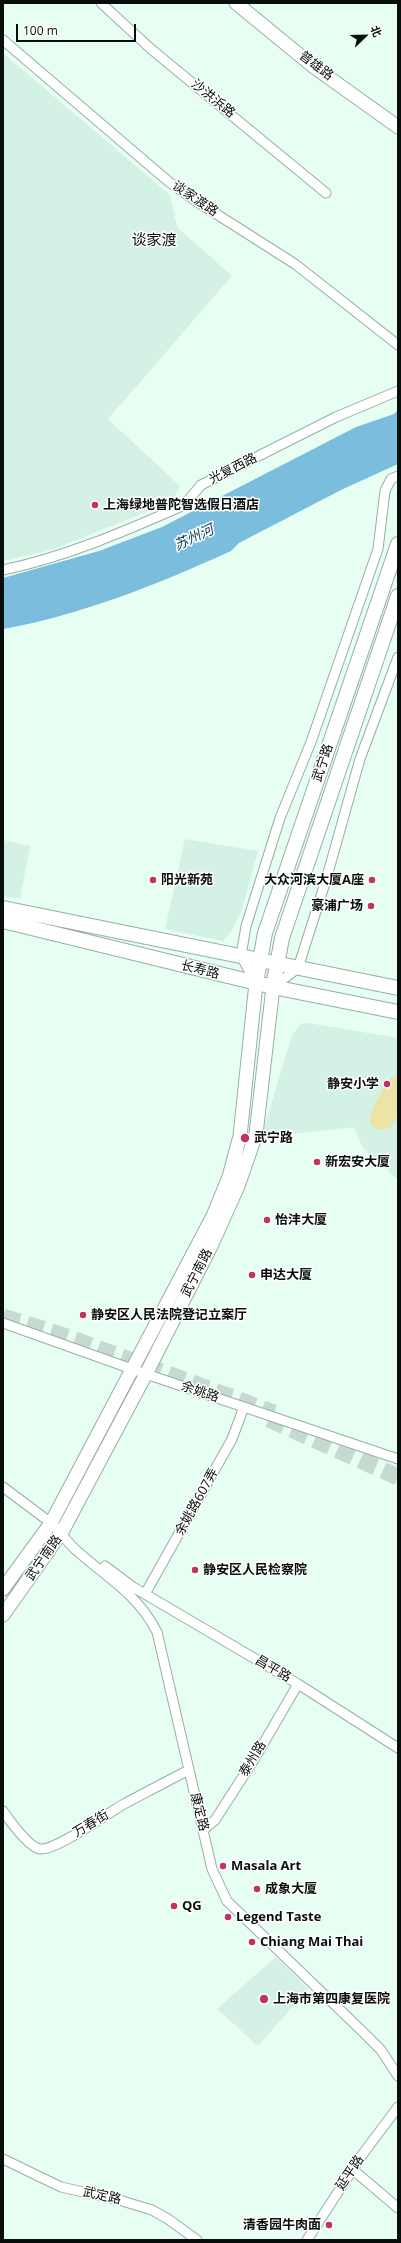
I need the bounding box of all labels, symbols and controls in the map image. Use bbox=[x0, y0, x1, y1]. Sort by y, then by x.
scale bar bbox=[18, 16, 138, 42]
north arrow bbox=[345, 16, 385, 56]
text: 100 m bbox=[23, 22, 58, 39]
text: 北 bbox=[367, 23, 386, 39]
street label: 普雄路 bbox=[296, 48, 336, 84]
street label: 沙洪浜路 bbox=[188, 77, 238, 121]
street label: 谈家渡路 bbox=[169, 178, 221, 220]
district label: 谈家渡 bbox=[132, 232, 176, 250]
street label: 光复西路 bbox=[206, 450, 260, 488]
place label: 上海绿地普陀智选假日酒店 bbox=[103, 497, 259, 513]
marker: 上海绿地普陀智选假日酒店 bbox=[90, 500, 100, 510]
water label: 苏州河 bbox=[171, 522, 217, 554]
street label: 武宁路 bbox=[309, 742, 337, 784]
place label: 阳光新苑 bbox=[161, 872, 213, 888]
place label: 大众河滨大厦A座 bbox=[264, 872, 364, 888]
marker: 阳光新苑 bbox=[148, 875, 158, 885]
marker: 大众河滨大厦A座 bbox=[367, 875, 377, 885]
place label: 豪浦广场 bbox=[311, 898, 363, 914]
marker: 豪浦广场 bbox=[366, 901, 376, 911]
street label: 长寿路 bbox=[179, 958, 221, 982]
place label: 静安小学 bbox=[327, 1076, 379, 1092]
marker: 静安小学 bbox=[382, 1079, 392, 1089]
place label: 武宁路 bbox=[254, 1130, 293, 1146]
marker: 武宁路 bbox=[239, 1132, 251, 1144]
place label: 新宏安大厦 bbox=[325, 1154, 390, 1170]
marker: 新宏安大厦 bbox=[312, 1157, 322, 1167]
place label: 怡沣大厦 bbox=[275, 1212, 327, 1228]
marker: 怡沣大厦 bbox=[262, 1215, 272, 1225]
street label: 武宁南路 bbox=[178, 1246, 216, 1300]
place label: 申达大厦 bbox=[260, 1267, 312, 1283]
marker: 申达大厦 bbox=[247, 1270, 257, 1280]
place label: 静安区人民法院登记立案厅 bbox=[91, 1307, 247, 1323]
marker: 静安区人民法院登记立案厅 bbox=[78, 1310, 88, 1320]
street label: 余姚路 bbox=[179, 1378, 221, 1406]
street label: 余姚路607弄 bbox=[172, 1466, 222, 1538]
street label: 武宁南路 bbox=[23, 1532, 65, 1584]
place label: 静安区人民检察院 bbox=[203, 1562, 307, 1578]
marker: 静安区人民检察院 bbox=[190, 1565, 200, 1575]
street label: 昌平路 bbox=[252, 1652, 294, 1686]
street label: 泰州路 bbox=[236, 1738, 270, 1780]
street label: 康定路 bbox=[187, 1791, 211, 1833]
street label: 万春街 bbox=[70, 1807, 112, 1841]
place label: Masala Art bbox=[231, 1858, 301, 1874]
marker: Masala Art bbox=[218, 1861, 228, 1871]
place label: 成象大厦 bbox=[265, 1881, 317, 1897]
marker: 成象大厦 bbox=[252, 1884, 262, 1894]
place label: QG bbox=[182, 1898, 202, 1914]
marker: QG bbox=[169, 1901, 179, 1911]
place label: Legend Taste bbox=[236, 1909, 321, 1925]
marker: Legend Taste bbox=[223, 1912, 233, 1922]
place label: Chiang Mai Thai bbox=[260, 1934, 363, 1950]
marker: Chiang Mai Thai bbox=[247, 1937, 257, 1947]
place label: 上海市第四康复医院 bbox=[273, 1991, 390, 2007]
marker: 上海市第四康复医院 bbox=[258, 1993, 270, 2005]
street label: 延平路 bbox=[333, 2152, 367, 2194]
street label: 武定路 bbox=[81, 2184, 123, 2208]
place label: 清香园牛肉面 bbox=[243, 2217, 321, 2233]
marker: 清香园牛肉面 bbox=[324, 2220, 334, 2230]

